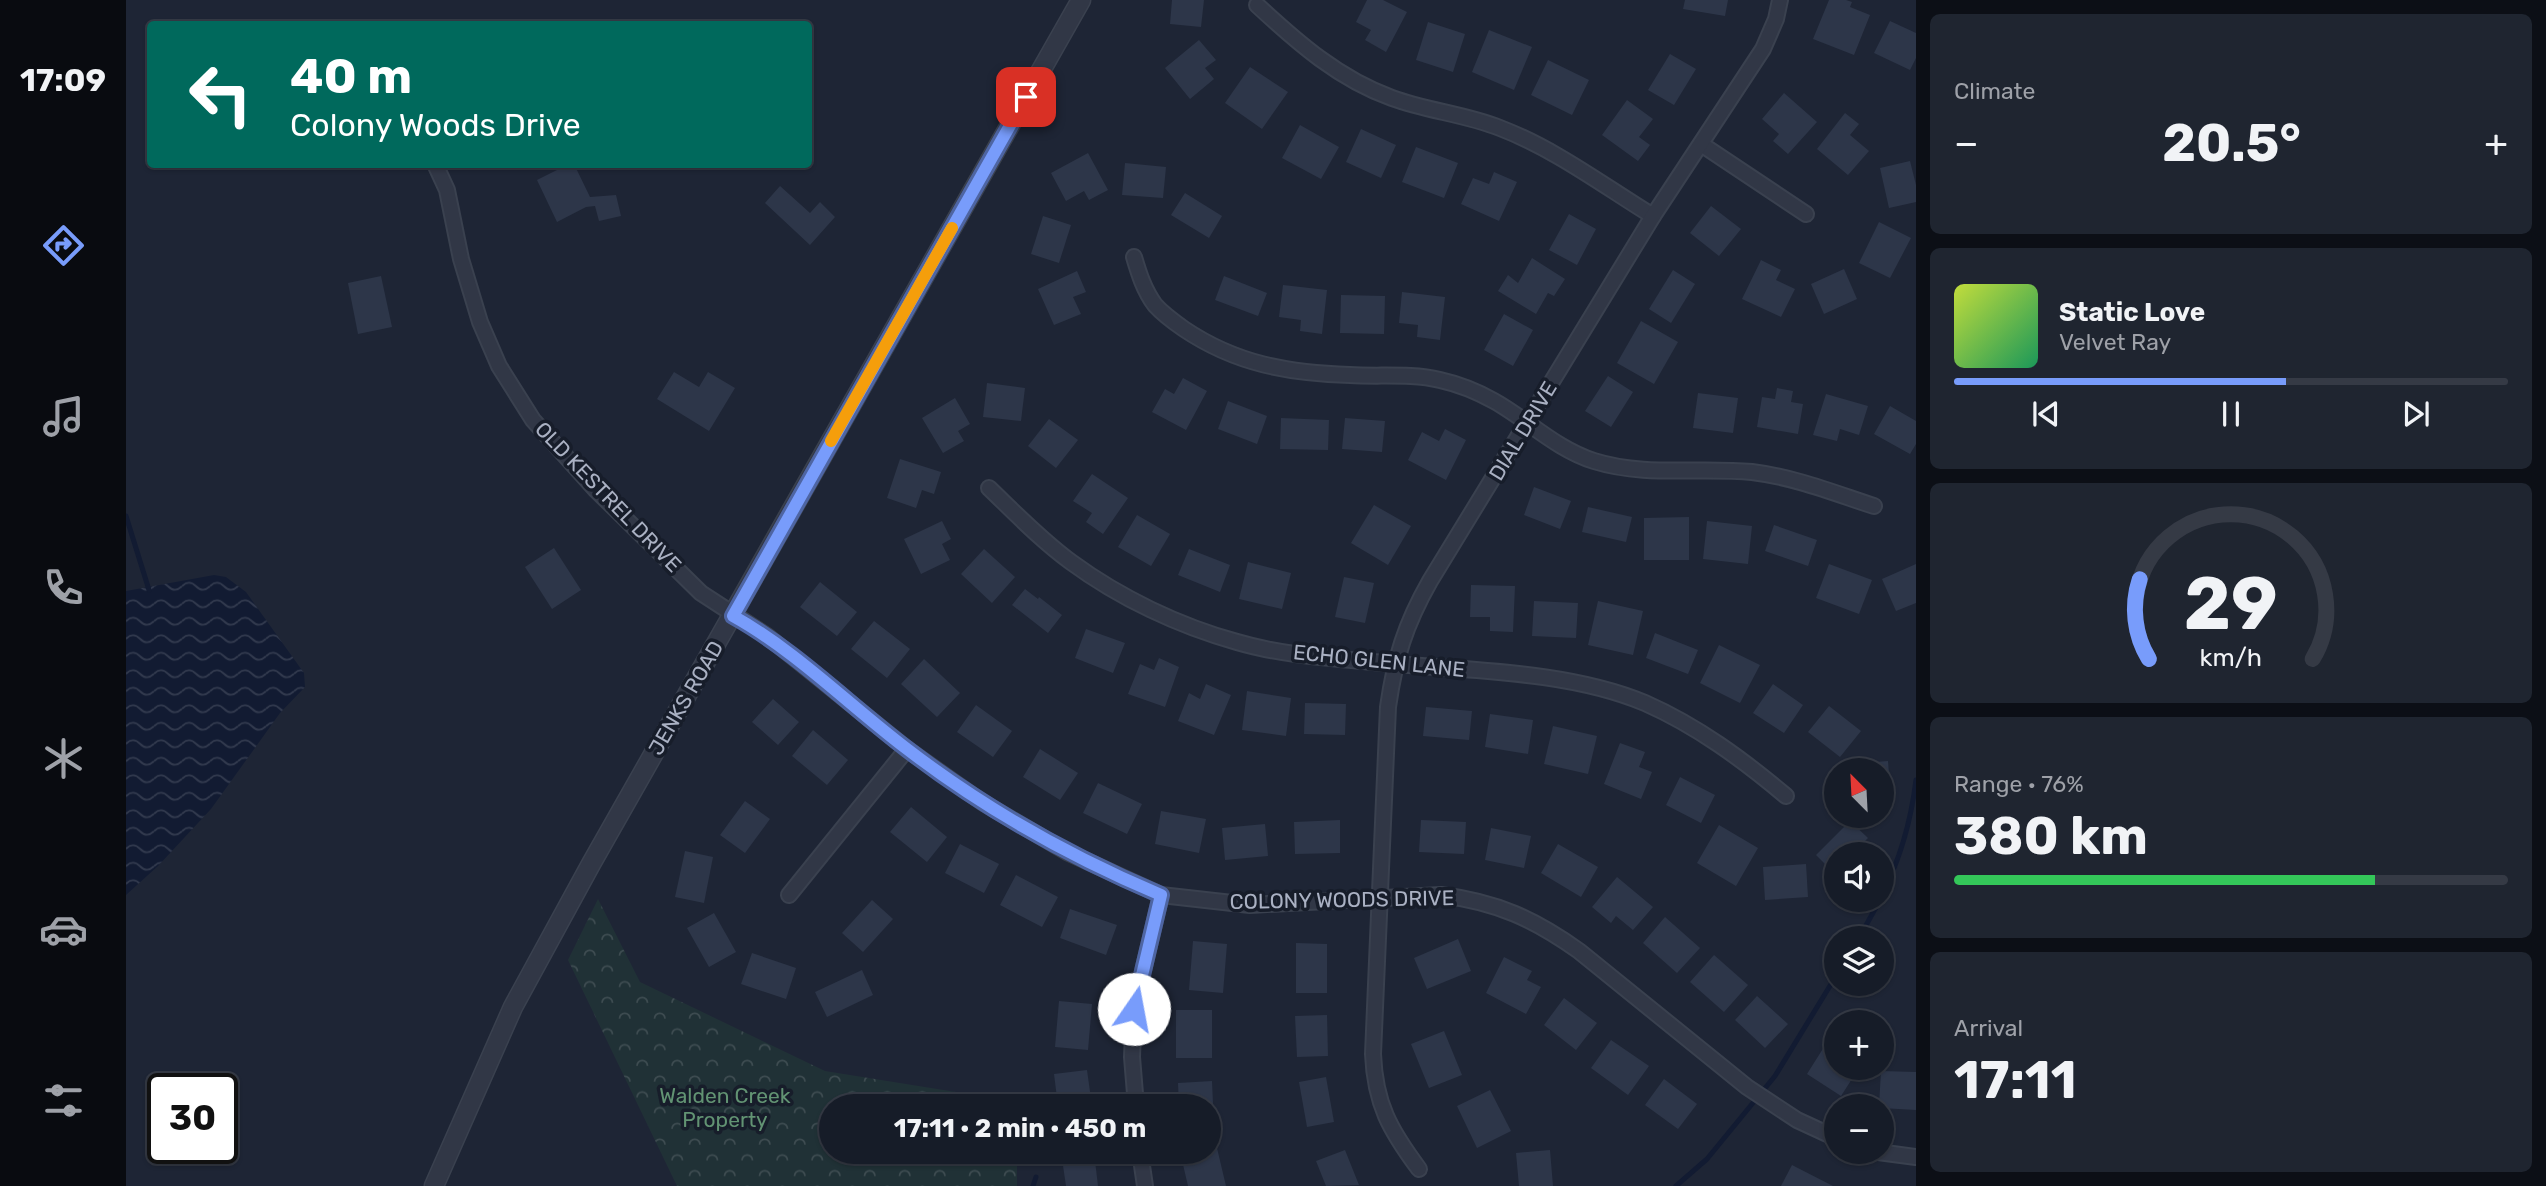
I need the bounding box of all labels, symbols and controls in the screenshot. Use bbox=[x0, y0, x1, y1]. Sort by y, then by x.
text: 40 m bbox=[290, 47, 412, 105]
icon: left bbox=[175, 49, 266, 140]
text: 17:09 bbox=[20, 61, 106, 99]
pin bbox=[996, 67, 1056, 127]
text: Climate bbox=[1954, 77, 2035, 105]
icon: arrive bbox=[1007, 78, 1045, 116]
text: Colony Woods Drive bbox=[290, 106, 581, 144]
text: 20.5° bbox=[2162, 112, 2301, 174]
text: − bbox=[1954, 120, 1979, 166]
text: + bbox=[2484, 120, 2508, 166]
icon: directions bbox=[39, 221, 88, 270]
text: Static Love bbox=[2059, 297, 2205, 328]
text: Velvet Ray bbox=[2059, 328, 2171, 356]
street label: DIAL DRIVE bbox=[1483, 377, 1562, 485]
icon: music bbox=[39, 392, 88, 441]
icon: previous bbox=[2027, 395, 2065, 433]
icon: pause bbox=[2212, 395, 2250, 433]
icon: next bbox=[2397, 395, 2435, 433]
street label: OLD KESTREL DRIVE bbox=[530, 416, 687, 577]
text: 29 bbox=[2184, 561, 2278, 647]
icon: phone bbox=[39, 563, 88, 612]
street label: JENKS ROAD bbox=[643, 636, 728, 759]
street label: ECHO GLEN LANE bbox=[1292, 639, 1466, 682]
text: km/h bbox=[2200, 643, 2262, 672]
icon: climate bbox=[39, 734, 88, 783]
north arrow bbox=[1824, 758, 1894, 828]
map controls bbox=[1824, 758, 1894, 1164]
text: Range · 76% bbox=[1954, 770, 2084, 798]
text: 380 km bbox=[1954, 805, 2148, 867]
button: sound bbox=[1824, 842, 1894, 912]
street label: COLONY WOODS DRIVE bbox=[1229, 885, 1454, 914]
icon: car bbox=[39, 905, 88, 954]
button: layers bbox=[1824, 926, 1894, 996]
position arrow bbox=[1097, 972, 1171, 1046]
button: + bbox=[1824, 1010, 1894, 1080]
text: Arrival bbox=[1954, 1014, 2023, 1042]
text: 17:11 bbox=[1954, 1049, 2077, 1111]
speed limit sign: 30 bbox=[147, 1073, 238, 1164]
icon: filters bbox=[39, 1076, 88, 1125]
park label: Walden Creek Property bbox=[659, 1083, 791, 1132]
button: − bbox=[1824, 1094, 1894, 1164]
text: 17:11 · 2 min · 450 m bbox=[894, 1113, 1146, 1144]

